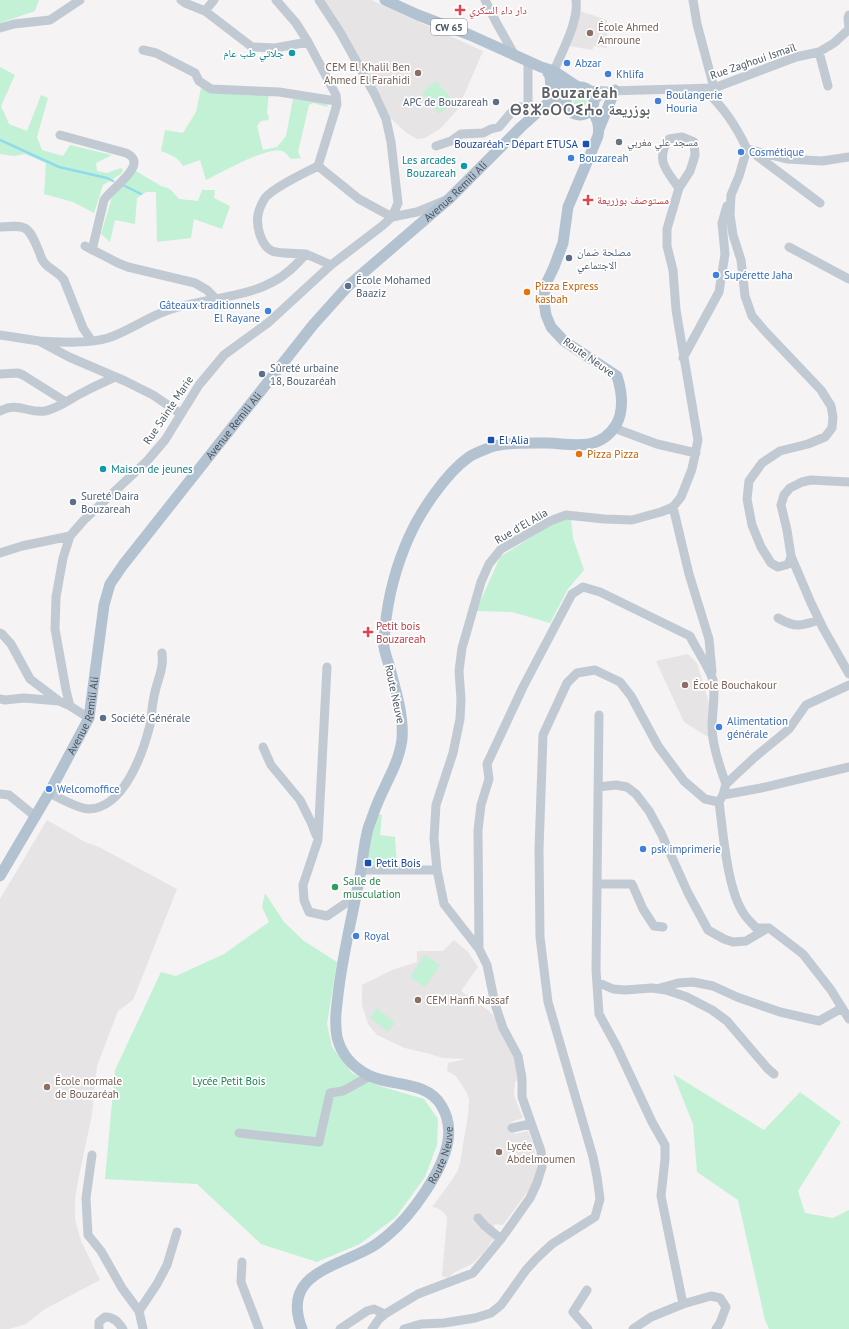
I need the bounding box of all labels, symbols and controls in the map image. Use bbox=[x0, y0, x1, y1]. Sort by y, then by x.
place label: دار داء السكري bbox=[469, 3, 527, 19]
marker: دار داء السكري bbox=[454, 4, 466, 16]
road number: CW 65 bbox=[431, 19, 467, 35]
place label: École Ahmed Amroune bbox=[598, 20, 659, 47]
marker: École Ahmed Amroune bbox=[585, 28, 595, 38]
street label: Rue Zaghoui Ismaïl bbox=[708, 39, 799, 82]
place label: جلاتي طب عام bbox=[223, 46, 284, 62]
marker: جلاتي طب عام bbox=[287, 48, 297, 58]
place label: Abzar bbox=[575, 56, 602, 70]
marker: Abzar bbox=[562, 58, 572, 68]
place label: CEM El Khalil Ben Ahmed El Farahidi bbox=[324, 60, 410, 87]
place label: Khlifa bbox=[616, 67, 644, 81]
marker: CEM El Khalil Ben Ahmed El Farahidi bbox=[413, 68, 423, 78]
marker: Khlifa bbox=[603, 69, 613, 79]
district label: Bouzaréah ⴱⵓⵣⴰⵔⵔⵉⵄⴰ بوزريعة bbox=[510, 83, 650, 119]
place label: Boulangerie Houria bbox=[666, 88, 723, 115]
place label: APC de Bouzareah bbox=[403, 95, 488, 109]
marker: Boulangerie Houria bbox=[653, 96, 663, 106]
marker: APC de Bouzareah bbox=[491, 97, 501, 107]
place label: مسجد علي مغربي bbox=[627, 135, 698, 151]
place label: Bouzaréah - Départ ETUSA bbox=[454, 137, 579, 151]
marker: مسجد علي مغربي bbox=[614, 137, 624, 147]
marker: Bouzaréah - Départ ETUSA bbox=[581, 139, 591, 149]
place label: Cosmétique bbox=[749, 145, 804, 159]
marker: Cosmétique bbox=[736, 147, 746, 157]
place label: Bouzareah bbox=[579, 151, 628, 165]
place label: Les arcades Bouzareah bbox=[402, 153, 456, 180]
marker: Bouzareah bbox=[566, 153, 576, 163]
street label: Avenue Remili Ali bbox=[421, 158, 490, 225]
marker: Les arcades Bouzareah bbox=[459, 161, 469, 171]
place label: مستوصف بوزريعة bbox=[597, 193, 669, 207]
marker: مستوصف بوزريعة bbox=[582, 194, 594, 206]
place label: مصلحة ضمان الاجتماعي bbox=[577, 245, 631, 274]
marker: مصلحة ضمان الاجتماعي bbox=[564, 253, 574, 263]
place label: Supérette Jaha bbox=[724, 268, 793, 282]
marker: Supérette Jaha bbox=[711, 270, 721, 280]
place label: École Mohamed Baaziz bbox=[356, 273, 431, 300]
place label: Pizza Express kasbah bbox=[535, 279, 599, 306]
marker: École Mohamed Baaziz bbox=[343, 281, 353, 291]
marker: Pizza Express kasbah bbox=[522, 287, 532, 297]
place label: Gâteaux traditionnels El Rayane bbox=[159, 298, 260, 325]
marker: Gâteaux traditionnels El Rayane bbox=[263, 306, 273, 316]
street label: Route Neuve bbox=[561, 334, 618, 380]
place label: Sûreté urbaine 18, Bouzaréah bbox=[270, 361, 339, 388]
marker: Sûreté urbaine 18, Bouzaréah bbox=[257, 369, 267, 379]
street label: Rue Sainte Marie bbox=[140, 373, 196, 447]
street label: Avenue Remili Ali bbox=[202, 389, 264, 462]
place label: El Alia bbox=[499, 433, 529, 447]
marker: El Alia bbox=[486, 435, 496, 445]
place label: Pizza Pizza bbox=[587, 447, 639, 461]
marker: Pizza Pizza bbox=[574, 449, 584, 459]
place label: Maison de jeunes bbox=[111, 462, 193, 476]
marker: Maison de jeunes bbox=[98, 464, 108, 474]
place label: Sureté Daira Bouzareah bbox=[81, 489, 139, 516]
marker: Sureté Daira Bouzareah bbox=[68, 497, 78, 507]
street label: Rue d'El Alia bbox=[492, 505, 550, 547]
place label: Petit bois Bouzareah bbox=[376, 619, 425, 646]
marker: Petit bois Bouzareah bbox=[363, 627, 373, 637]
street label: Route Neuve bbox=[382, 663, 408, 725]
street label: Avenue Remili Ali bbox=[64, 676, 101, 757]
place label: École Bouchakour bbox=[693, 678, 777, 692]
marker: École Bouchakour bbox=[680, 680, 690, 690]
place label: Société Générale bbox=[111, 711, 191, 725]
marker: Société Générale bbox=[98, 713, 108, 723]
place label: Alimentation générale bbox=[727, 714, 788, 741]
marker: Alimentation générale bbox=[714, 722, 724, 732]
place label: Welcomoffice bbox=[57, 782, 120, 796]
marker: Welcomoffice bbox=[44, 784, 54, 794]
place label: psk imprimerie bbox=[651, 842, 721, 856]
marker: psk imprimerie bbox=[638, 844, 648, 854]
place label: Petit Bois bbox=[376, 856, 421, 870]
marker: Petit Bois bbox=[363, 858, 373, 868]
place label: Salle de musculation bbox=[343, 874, 401, 901]
marker: Salle de musculation bbox=[330, 882, 340, 892]
place label: Royal bbox=[364, 929, 390, 943]
marker: Royal bbox=[351, 931, 361, 941]
place label: CEM Hanfi Nassaf bbox=[426, 993, 509, 1007]
marker: CEM Hanfi Nassaf bbox=[413, 995, 423, 1005]
place label: École normale de Bouzaréah bbox=[55, 1074, 122, 1101]
park label: Lycée Petit Bois bbox=[193, 1074, 266, 1088]
marker: École normale de Bouzaréah bbox=[42, 1082, 52, 1092]
street label: Route Neuve bbox=[425, 1126, 456, 1186]
place label: Lycée Abdelmoumen bbox=[507, 1139, 575, 1166]
marker: Lycée Abdelmoumen bbox=[494, 1147, 504, 1157]

